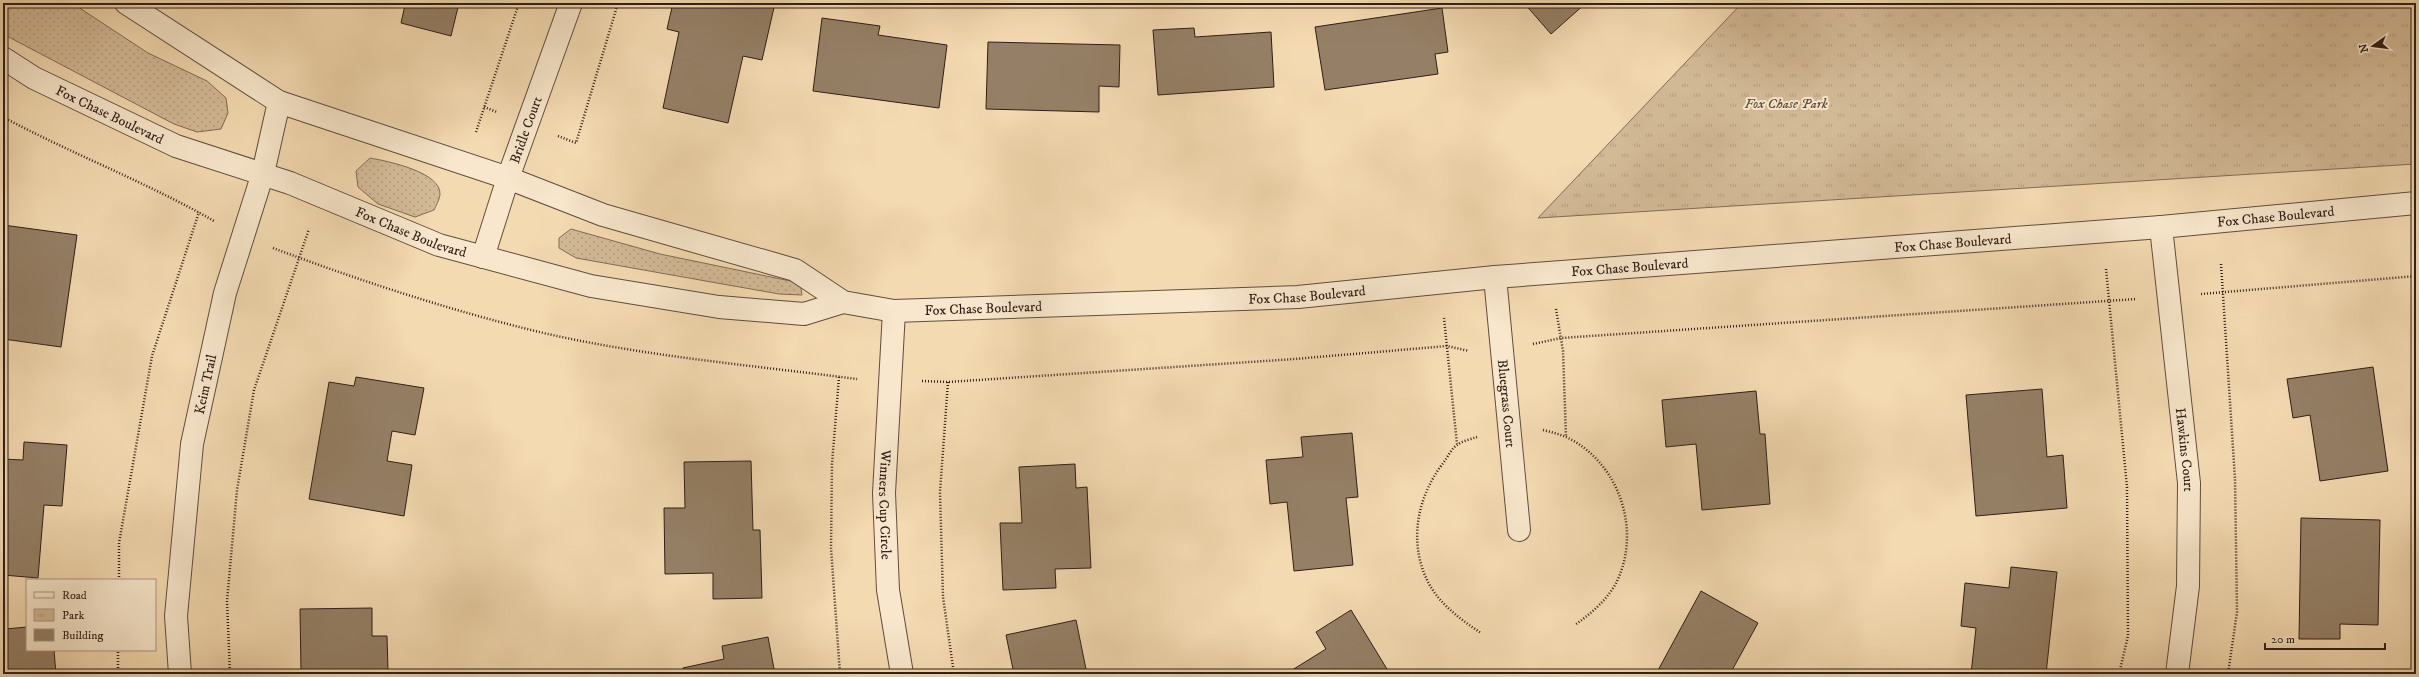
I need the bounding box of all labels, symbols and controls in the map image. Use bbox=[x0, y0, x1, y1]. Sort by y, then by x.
north arrow bbox=[2353, 26, 2393, 66]
text: N bbox=[2356, 42, 2372, 54]
street label: Fox Chase Boulevard bbox=[52, 82, 166, 149]
street label: Bridle Court bbox=[506, 94, 547, 166]
park label: Fox Chase Park bbox=[1744, 95, 1828, 113]
street label: Fox Chase Boulevard bbox=[353, 203, 468, 262]
street label: Fox Chase Boulevard bbox=[2216, 203, 2335, 232]
street label: Fox Chase Boulevard bbox=[1894, 230, 2012, 257]
street label: Fox Chase Boulevard bbox=[1570, 255, 1689, 281]
street label: Fox Chase Boulevard bbox=[1248, 282, 1367, 309]
street label: Fox Chase Boulevard bbox=[924, 298, 1042, 320]
street label: Keim Trail bbox=[191, 352, 221, 416]
street label: Bluegrass Court bbox=[1493, 359, 1519, 449]
street label: Hawkins Court bbox=[2171, 407, 2197, 492]
street label: Winners Cup Circle bbox=[874, 448, 895, 560]
legend bbox=[26, 579, 156, 651]
text: Road bbox=[62, 588, 87, 603]
text: Park bbox=[62, 608, 84, 623]
scale bar bbox=[2265, 625, 2385, 651]
text: Building bbox=[62, 628, 103, 643]
text: 20 m bbox=[2271, 632, 2295, 647]

